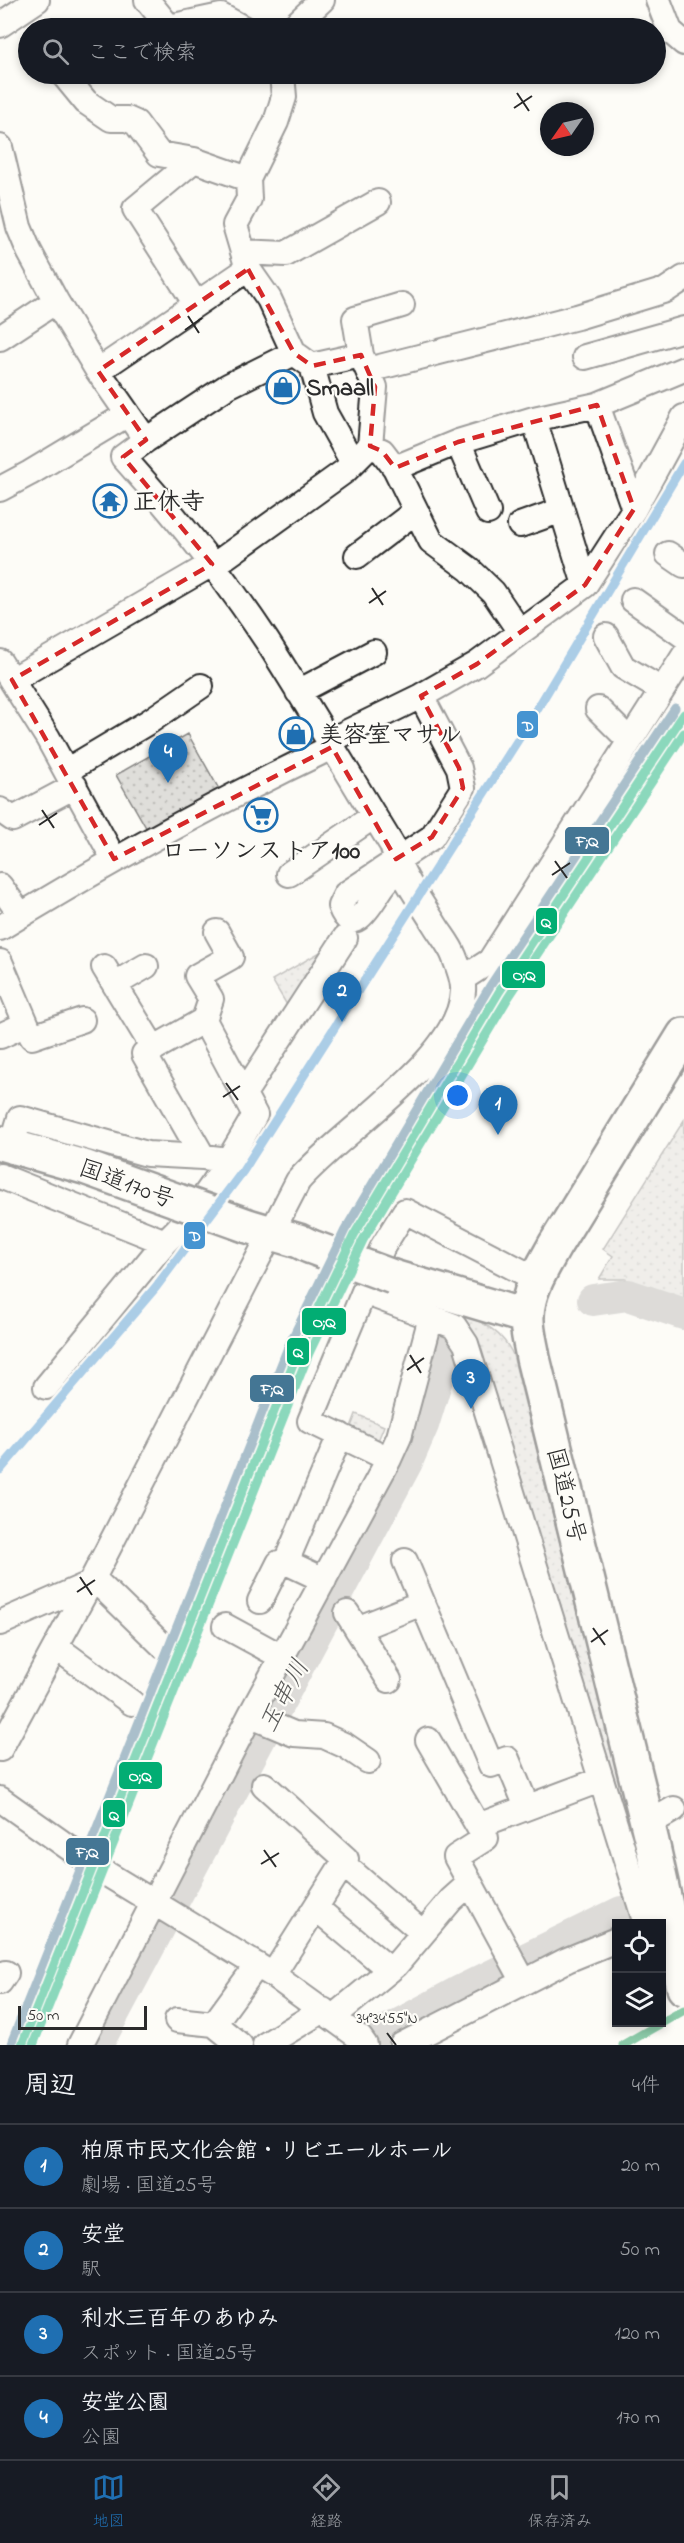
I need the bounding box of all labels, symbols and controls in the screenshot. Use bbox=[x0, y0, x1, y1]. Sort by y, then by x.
search box bbox=[18, 18, 666, 84]
icon: search bbox=[39, 35, 72, 68]
text: ここで検索 bbox=[87, 38, 197, 70]
north arrow bbox=[540, 102, 594, 156]
shop icon: Smaall bbox=[265, 369, 301, 405]
place label: Smaall bbox=[306, 372, 374, 407]
temple icon: 正休寺 bbox=[92, 483, 128, 519]
place label: 正休寺 bbox=[133, 486, 205, 521]
line badge: D bbox=[516, 710, 539, 739]
text: D bbox=[521, 715, 534, 739]
shop icon: 美容室マサル bbox=[278, 716, 314, 752]
place label: 美容室マサル bbox=[319, 719, 462, 754]
pin: 4 bbox=[148, 734, 188, 783]
supermarket icon: ローソンストア100 bbox=[243, 797, 279, 833]
line badge: F;Q bbox=[564, 826, 610, 855]
text: F;Q bbox=[575, 830, 599, 854]
place label: ローソンストア100 bbox=[162, 835, 361, 870]
line badge: Q bbox=[535, 907, 558, 935]
text: Q bbox=[541, 911, 552, 935]
line badge: O;Q bbox=[501, 960, 546, 989]
text: O;Q bbox=[513, 964, 536, 988]
pin: 2 bbox=[322, 972, 362, 1022]
your location bbox=[443, 1081, 472, 1110]
pin: 1 bbox=[478, 1086, 518, 1135]
street label: 国道170号 bbox=[73, 1152, 179, 1219]
line badge: D bbox=[183, 1221, 206, 1250]
text: D bbox=[188, 1225, 201, 1249]
line badge: O;Q bbox=[301, 1307, 347, 1336]
text: O;Q bbox=[313, 1311, 336, 1335]
line badge: Q bbox=[286, 1337, 310, 1366]
text: Q bbox=[293, 1341, 304, 1365]
pin: 3 bbox=[452, 1360, 490, 1409]
line badge: F;Q bbox=[249, 1374, 295, 1403]
text: F;Q bbox=[260, 1378, 284, 1402]
street label: 国道25号 bbox=[536, 1444, 593, 1547]
water label: 玉串川 bbox=[251, 1653, 321, 1740]
line badge: O;Q bbox=[118, 1761, 163, 1790]
text: O;Q bbox=[129, 1765, 152, 1789]
line badge: Q bbox=[102, 1799, 126, 1828]
text: Q bbox=[109, 1804, 120, 1828]
line badge: F;Q bbox=[65, 1837, 110, 1866]
text: F;Q bbox=[75, 1841, 99, 1865]
map controls bbox=[612, 1919, 666, 2027]
button: locate bbox=[612, 1919, 666, 1973]
button: layers bbox=[612, 1973, 666, 2027]
scale bar bbox=[18, 2003, 147, 2030]
text: 50 m bbox=[27, 2004, 59, 2028]
text: 34°34'55"N bbox=[356, 2008, 418, 2030]
text: 周辺 bbox=[24, 2068, 76, 2106]
text: 4件 bbox=[632, 2072, 660, 2101]
text: 柏原市民文化会館・リビエールホール bbox=[81, 2136, 453, 2168]
text: 1 bbox=[40, 2152, 47, 2181]
text: 20 m bbox=[621, 2152, 660, 2181]
text: 劇場 · 国道25号 bbox=[81, 2172, 217, 2201]
text: 安堂 bbox=[81, 2220, 125, 2252]
text: 2 bbox=[39, 2236, 48, 2265]
text: 50 m bbox=[619, 2236, 660, 2265]
text: 駅 bbox=[81, 2256, 101, 2285]
text: 利水三百年のあゆみ bbox=[81, 2304, 279, 2336]
text: 3 bbox=[39, 2320, 48, 2349]
text: 120 m bbox=[615, 2320, 660, 2349]
text: スポット · 国道25号 bbox=[81, 2340, 257, 2369]
text: 安堂公園 bbox=[81, 2388, 169, 2420]
text: 4 bbox=[39, 2404, 48, 2433]
text: 170 m bbox=[616, 2404, 660, 2433]
text: 公園 bbox=[81, 2424, 121, 2453]
tab: 地図 bbox=[92, 2471, 125, 2534]
tab: 経路 bbox=[310, 2471, 343, 2534]
tab: 保存済み bbox=[528, 2471, 592, 2534]

